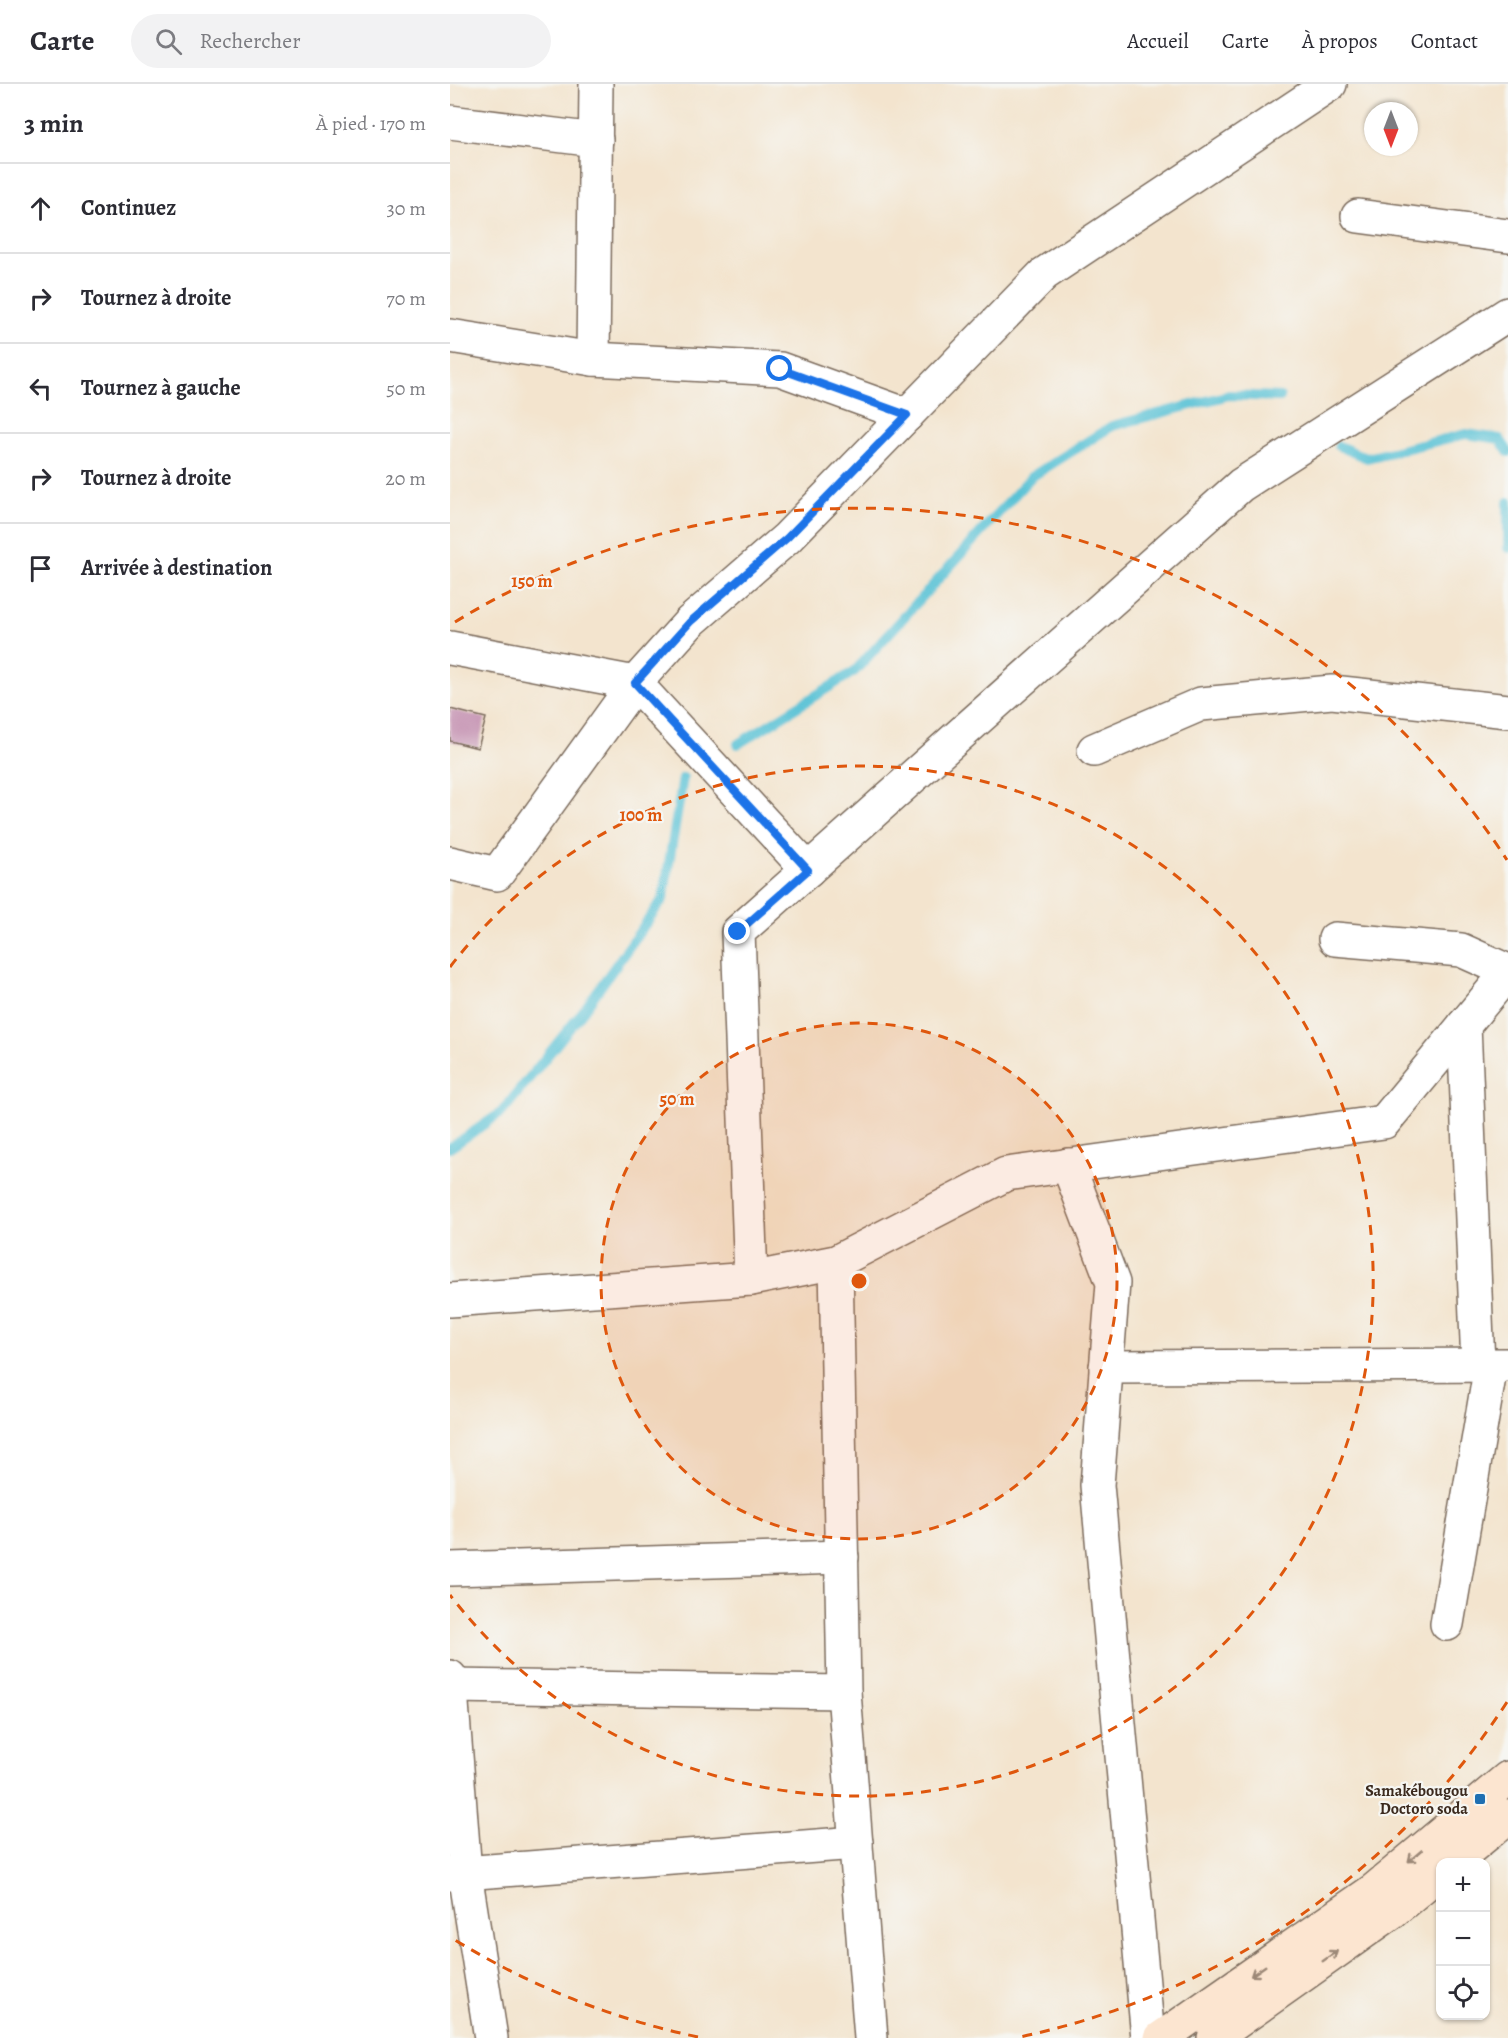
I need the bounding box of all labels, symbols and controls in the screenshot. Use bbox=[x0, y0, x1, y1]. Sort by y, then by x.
search box bbox=[131, 14, 551, 68]
text: Carte bbox=[30, 22, 95, 60]
icon: search bbox=[152, 25, 185, 58]
text: Rechercher bbox=[200, 26, 301, 56]
text: Accueil bbox=[1127, 27, 1189, 55]
text: Carte bbox=[1222, 27, 1269, 55]
text: À propos bbox=[1302, 27, 1378, 55]
text: Contact bbox=[1411, 27, 1478, 55]
north arrow bbox=[1364, 102, 1418, 156]
text: 3 min bbox=[24, 106, 84, 141]
text: À pied · 170 m bbox=[316, 110, 426, 137]
icon: ahead bbox=[24, 192, 57, 225]
text: Continuez bbox=[81, 193, 176, 223]
text: 30 m bbox=[386, 195, 426, 222]
icon: right bbox=[24, 282, 57, 315]
text: Tournez à droite bbox=[81, 283, 232, 313]
text: 70 m bbox=[386, 285, 426, 312]
route start bbox=[766, 355, 792, 381]
icon: left bbox=[24, 372, 57, 405]
text: Tournez à gauche bbox=[81, 373, 241, 403]
text: 50 m bbox=[386, 375, 426, 402]
icon: right bbox=[24, 462, 57, 495]
text: Tournez à droite bbox=[81, 463, 232, 493]
text: 20 m bbox=[385, 465, 426, 492]
icon: arrive bbox=[24, 552, 57, 585]
text: Arrivée à destination bbox=[81, 553, 272, 583]
text: 150 m bbox=[511, 569, 553, 593]
text: 100 m bbox=[620, 803, 662, 827]
route end bbox=[724, 918, 750, 944]
text: 50 m bbox=[660, 1087, 694, 1111]
centre of rings bbox=[849, 1271, 869, 1291]
place label: Samakébougou Doctoro soda bbox=[1365, 1780, 1468, 1820]
marker: Samakébougou Doctoro soda bbox=[1473, 1792, 1487, 1806]
one-way arrow bbox=[1408, 1849, 1423, 1863]
map controls bbox=[1436, 1858, 1490, 2020]
button: + bbox=[1436, 1858, 1490, 1912]
button: − bbox=[1436, 1912, 1490, 1966]
one-way arrow bbox=[1322, 1950, 1338, 1962]
one-way arrow bbox=[1250, 1965, 1266, 1977]
button: locate bbox=[1436, 1966, 1490, 2020]

